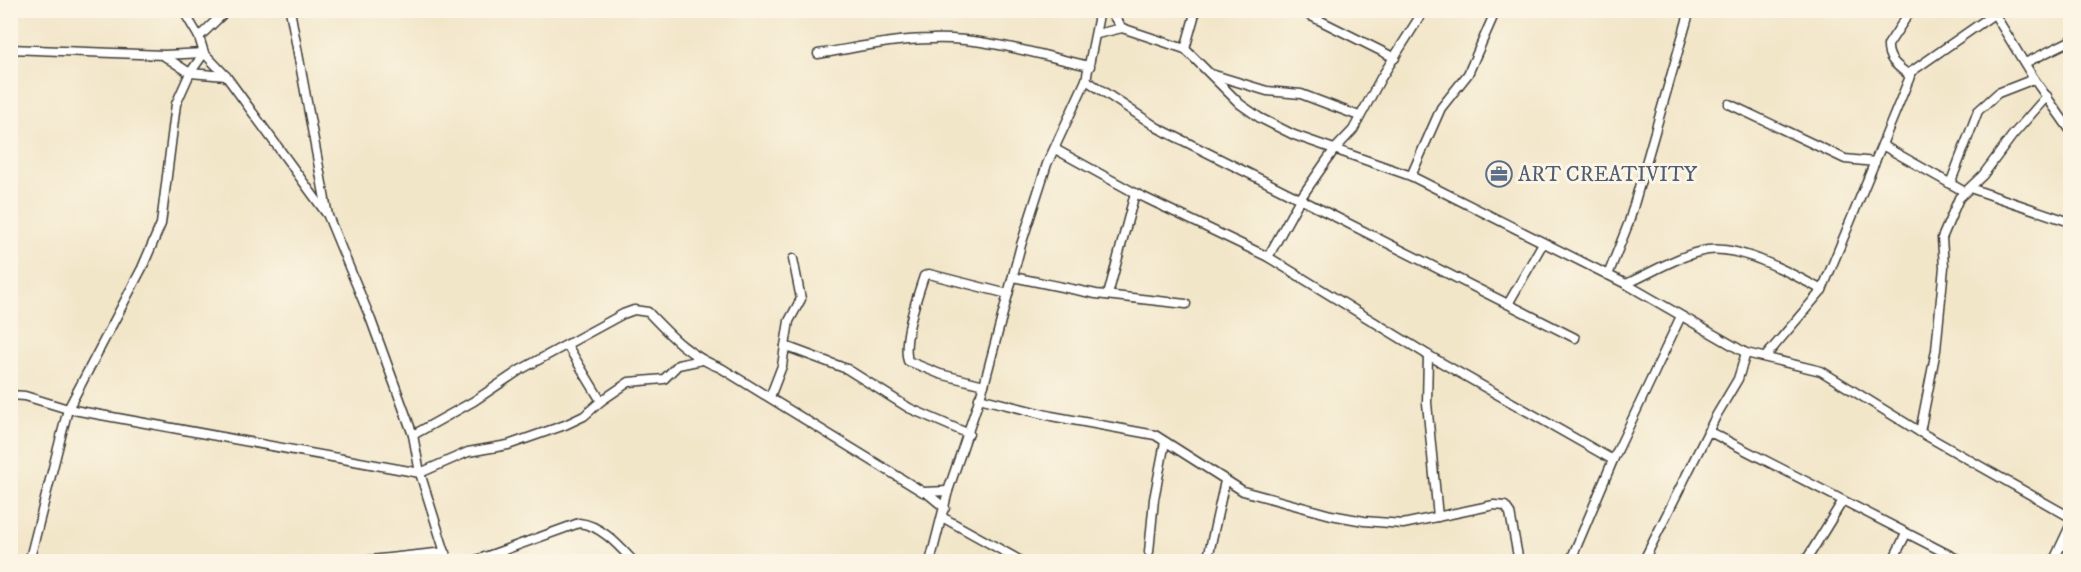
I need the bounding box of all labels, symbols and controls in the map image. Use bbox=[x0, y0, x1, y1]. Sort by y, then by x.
office icon: ART CREATIVITY bbox=[1484, 159, 1514, 189]
place label: ART CREATIVITY bbox=[1518, 162, 1698, 188]

